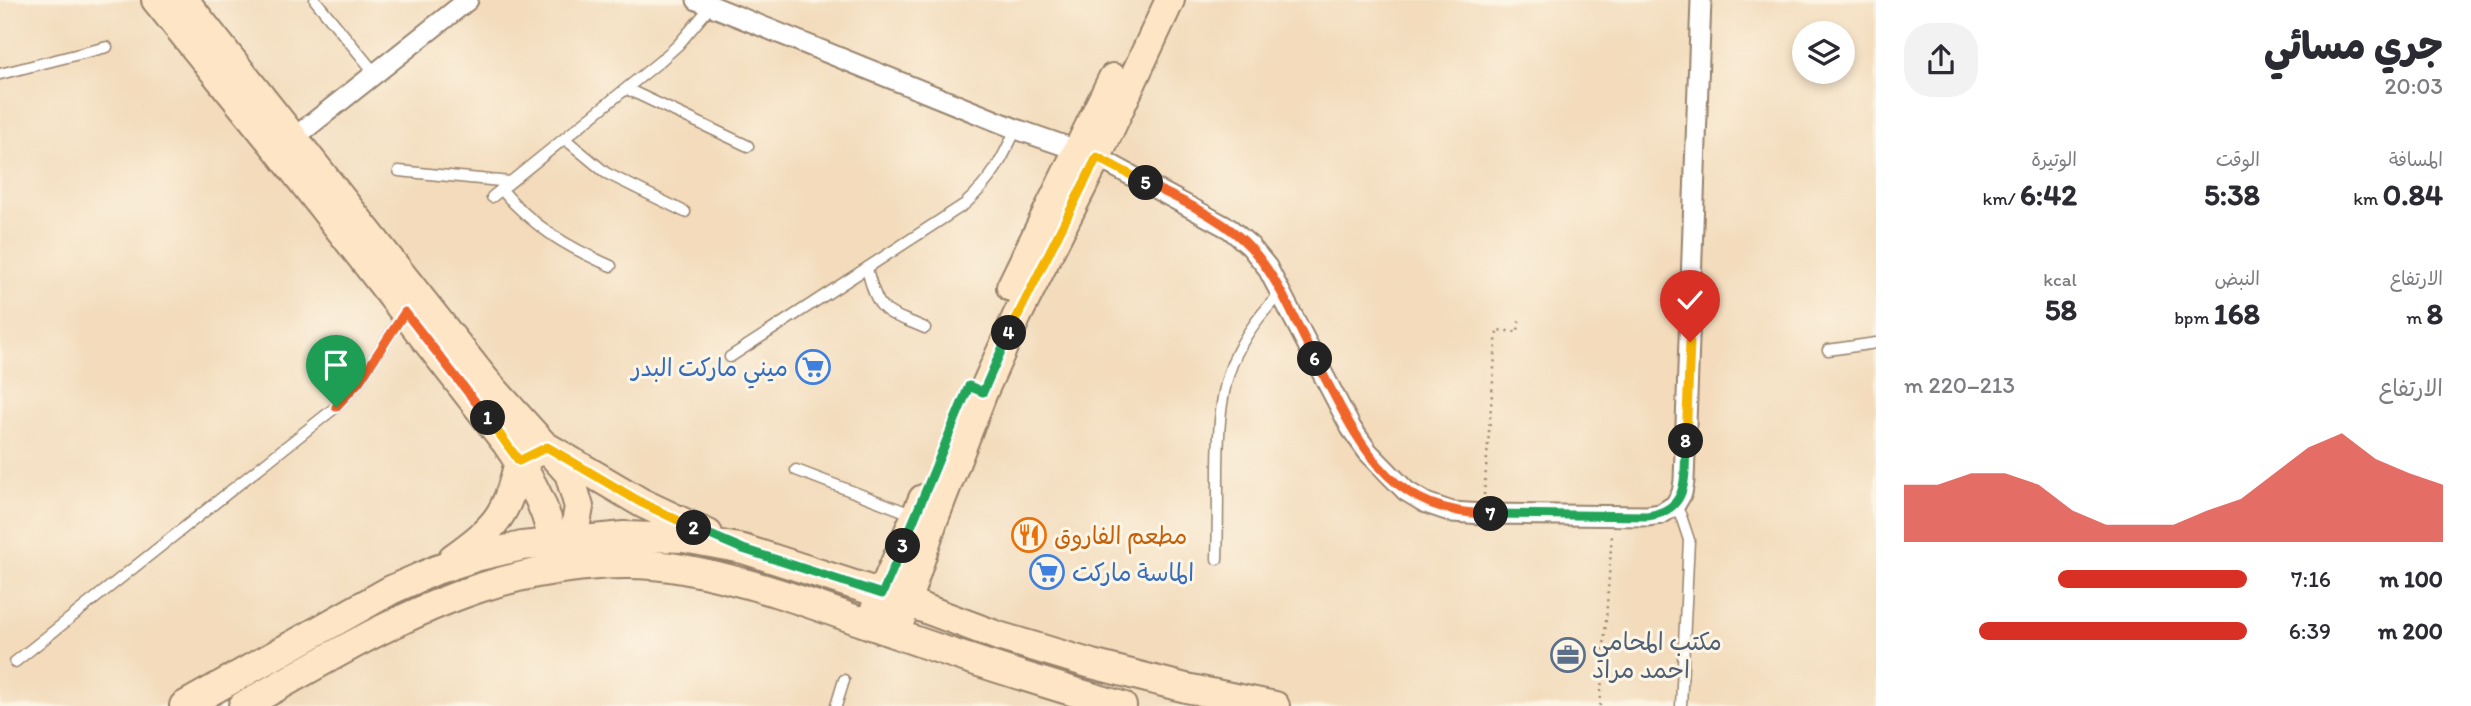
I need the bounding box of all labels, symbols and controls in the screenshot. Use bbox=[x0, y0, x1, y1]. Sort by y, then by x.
map controls bbox=[1792, 21, 1855, 84]
button: layers bbox=[1792, 21, 1855, 84]
button: share bbox=[1904, 23, 1978, 97]
text: جري مسائي bbox=[2264, 23, 2443, 69]
text: 20:03 bbox=[2384, 72, 2443, 100]
text: الوتيرة bbox=[2031, 148, 2077, 171]
text: الوقت bbox=[2216, 148, 2260, 171]
text: المسافة bbox=[2389, 148, 2443, 171]
pin: 5 bbox=[1128, 166, 1164, 200]
text: 5 bbox=[1141, 171, 1150, 194]
text: 6:42 bbox=[2020, 176, 2077, 213]
text: 5:38 bbox=[2204, 176, 2260, 213]
text: 0.84 bbox=[2383, 176, 2443, 213]
text: /km bbox=[1983, 187, 2020, 210]
text: km bbox=[2353, 187, 2383, 210]
text: النبض bbox=[2215, 267, 2260, 290]
text: الارتفاع bbox=[2390, 267, 2443, 290]
text: kcal bbox=[2043, 268, 2077, 291]
pin bbox=[1660, 270, 1720, 342]
icon: check bbox=[1671, 281, 1709, 319]
text: 58 bbox=[2045, 291, 2077, 328]
text: 168 bbox=[2214, 295, 2260, 332]
text: 8 bbox=[2427, 295, 2443, 332]
text: bpm bbox=[2174, 306, 2214, 329]
text: m bbox=[2406, 306, 2427, 329]
pin: 4 bbox=[992, 316, 1026, 350]
text: 4 bbox=[1003, 321, 1014, 344]
pin bbox=[306, 335, 366, 407]
pin: 6 bbox=[1298, 342, 1332, 376]
icon: arrive bbox=[317, 346, 355, 384]
text: 6 bbox=[1309, 347, 1320, 370]
supermarket icon: ميني ماركت البدر bbox=[794, 348, 832, 386]
place label: ميني ماركت البدر bbox=[629, 353, 788, 389]
text: 213–220 m bbox=[1904, 371, 2015, 399]
text: الارتفاع bbox=[2379, 374, 2443, 402]
pin: 1 bbox=[470, 400, 505, 436]
text: 1 bbox=[483, 406, 492, 429]
pin: 8 bbox=[1668, 424, 1704, 458]
text: 8 bbox=[1680, 429, 1691, 452]
pin: 7 bbox=[1474, 496, 1508, 532]
text: 7 bbox=[1486, 502, 1495, 525]
pin: 2 bbox=[676, 510, 712, 546]
text: 2 bbox=[689, 516, 699, 539]
restaurant icon: مطعم الفاروق bbox=[1010, 516, 1048, 554]
place label: مطعم الفاروق bbox=[1054, 521, 1187, 554]
pin: 3 bbox=[886, 528, 920, 564]
text: 3 bbox=[897, 534, 908, 557]
supermarket icon: الماسة ماركت bbox=[1028, 553, 1066, 591]
place label: الماسة ماركت bbox=[1072, 558, 1194, 587]
text: 7:16 bbox=[2291, 565, 2331, 593]
text: 100 m bbox=[2379, 565, 2443, 593]
text: 6:39 bbox=[2289, 617, 2331, 645]
text: 200 m bbox=[2378, 617, 2443, 645]
place label: مكتب المحامي احمد مراد bbox=[1592, 627, 1722, 684]
office icon: مكتب المحامي احمد مراد bbox=[1549, 636, 1587, 674]

